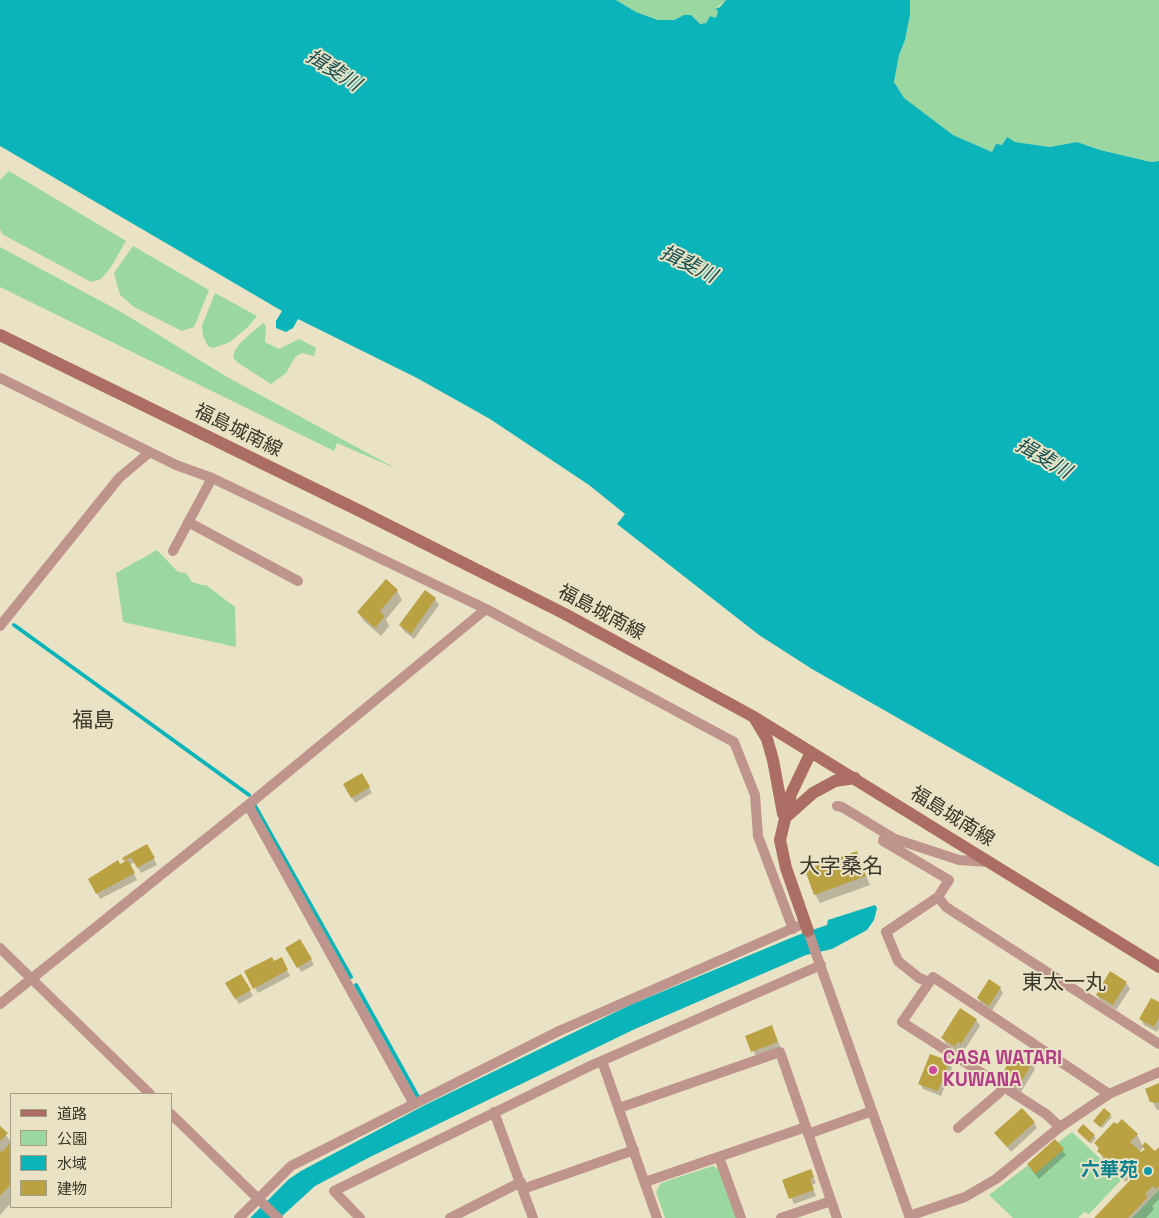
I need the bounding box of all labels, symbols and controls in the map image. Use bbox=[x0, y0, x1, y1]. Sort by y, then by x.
water label: 揖斐川 bbox=[301, 45, 365, 97]
water label: 揖斐川 bbox=[656, 241, 720, 289]
street label: 福島城南線 bbox=[190, 400, 286, 462]
water label: 揖斐川 bbox=[1011, 434, 1075, 484]
street label: 福島城南線 bbox=[554, 581, 648, 645]
district label: 福島 bbox=[72, 708, 114, 734]
street label: 福島城南線 bbox=[906, 782, 998, 852]
district label: 大字桑名 bbox=[799, 854, 883, 880]
district label: 東太一丸 bbox=[1022, 970, 1106, 996]
place label: CASA WATARI KUWANA bbox=[943, 1048, 1062, 1092]
marker: CASA WATARI KUWANA bbox=[927, 1064, 939, 1076]
legend bbox=[10, 1093, 172, 1208]
text: 道路 bbox=[57, 1104, 87, 1123]
text: 公園 bbox=[57, 1129, 87, 1148]
text: 水域 bbox=[57, 1154, 87, 1173]
place label: 六華苑 bbox=[1081, 1160, 1138, 1182]
marker: 六華苑 bbox=[1142, 1165, 1154, 1177]
text: 建物 bbox=[57, 1179, 87, 1198]

